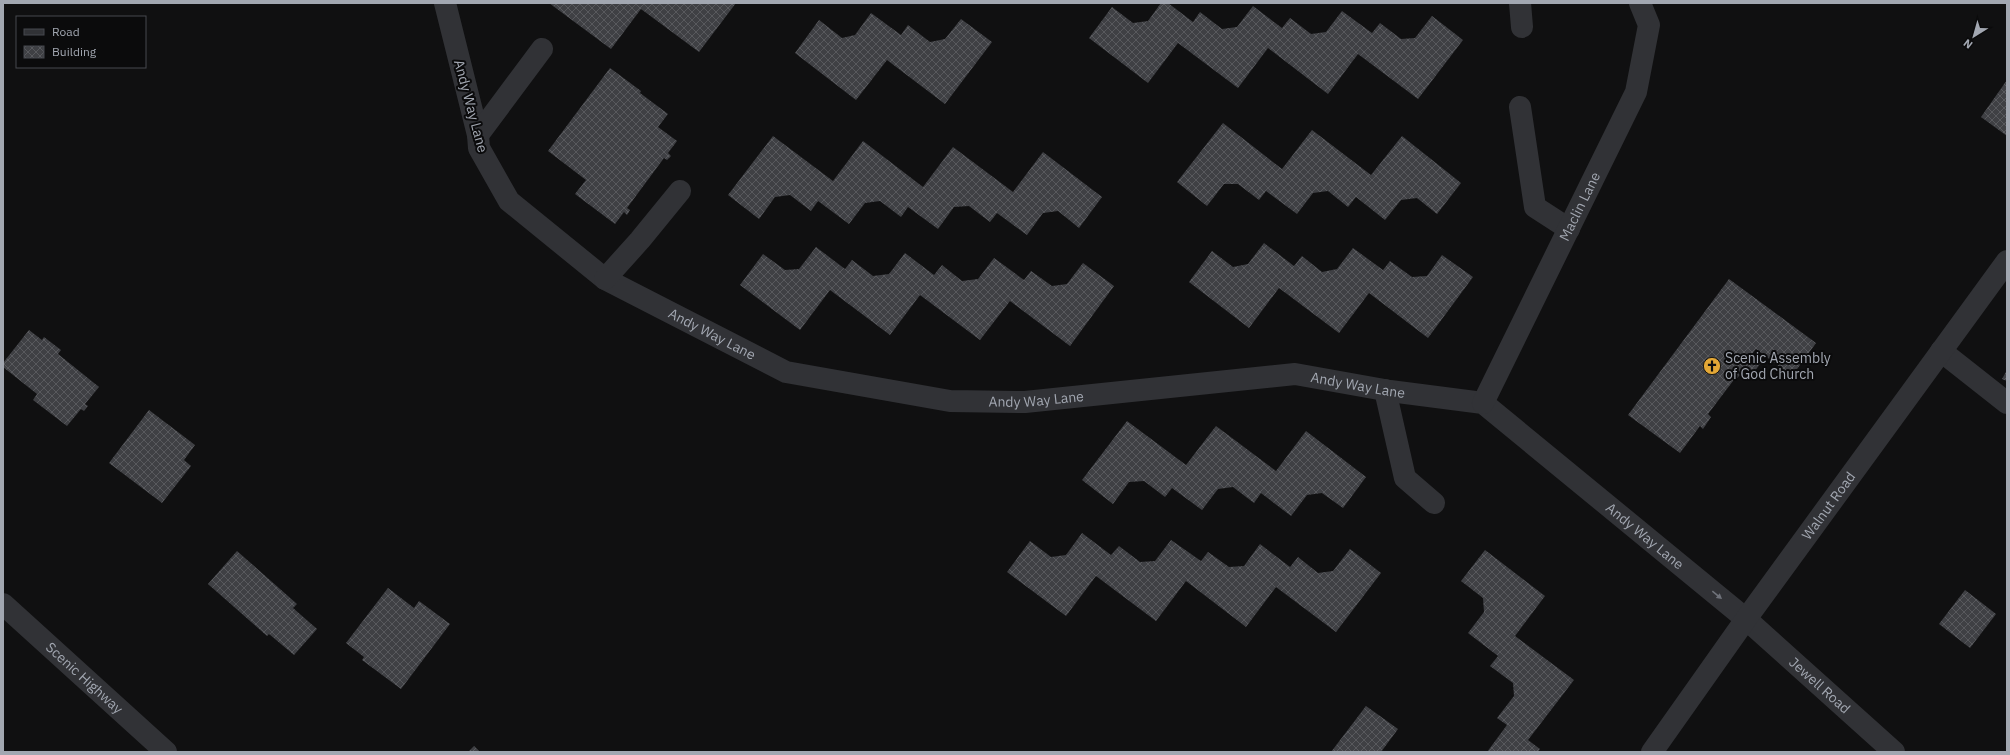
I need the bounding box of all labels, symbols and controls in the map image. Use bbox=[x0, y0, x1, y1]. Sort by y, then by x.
legend bbox=[16, 16, 146, 68]
north arrow bbox=[1954, 16, 1994, 56]
text: Road bbox=[52, 24, 80, 39]
text: N bbox=[1961, 36, 1975, 52]
text: Building bbox=[52, 44, 97, 59]
street label: Andy Way Lane bbox=[450, 58, 492, 155]
street label: Maclin Lane bbox=[1555, 169, 1604, 244]
street label: Andy Way Lane bbox=[665, 304, 759, 364]
place label: Scenic Assembly of God Church bbox=[1725, 349, 1831, 383]
church icon: Scenic Assembly of God Church bbox=[1702, 356, 1722, 376]
street label: Andy Way Lane bbox=[1309, 368, 1406, 402]
street label: Andy Way Lane bbox=[988, 387, 1085, 411]
street label: Walnut Road bbox=[1798, 468, 1859, 543]
street label: Andy Way Lane bbox=[1602, 499, 1688, 573]
one-way arrow bbox=[1712, 591, 1723, 600]
street label: Scenic Highway bbox=[42, 638, 127, 718]
street label: Jewell Road bbox=[1785, 653, 1854, 717]

